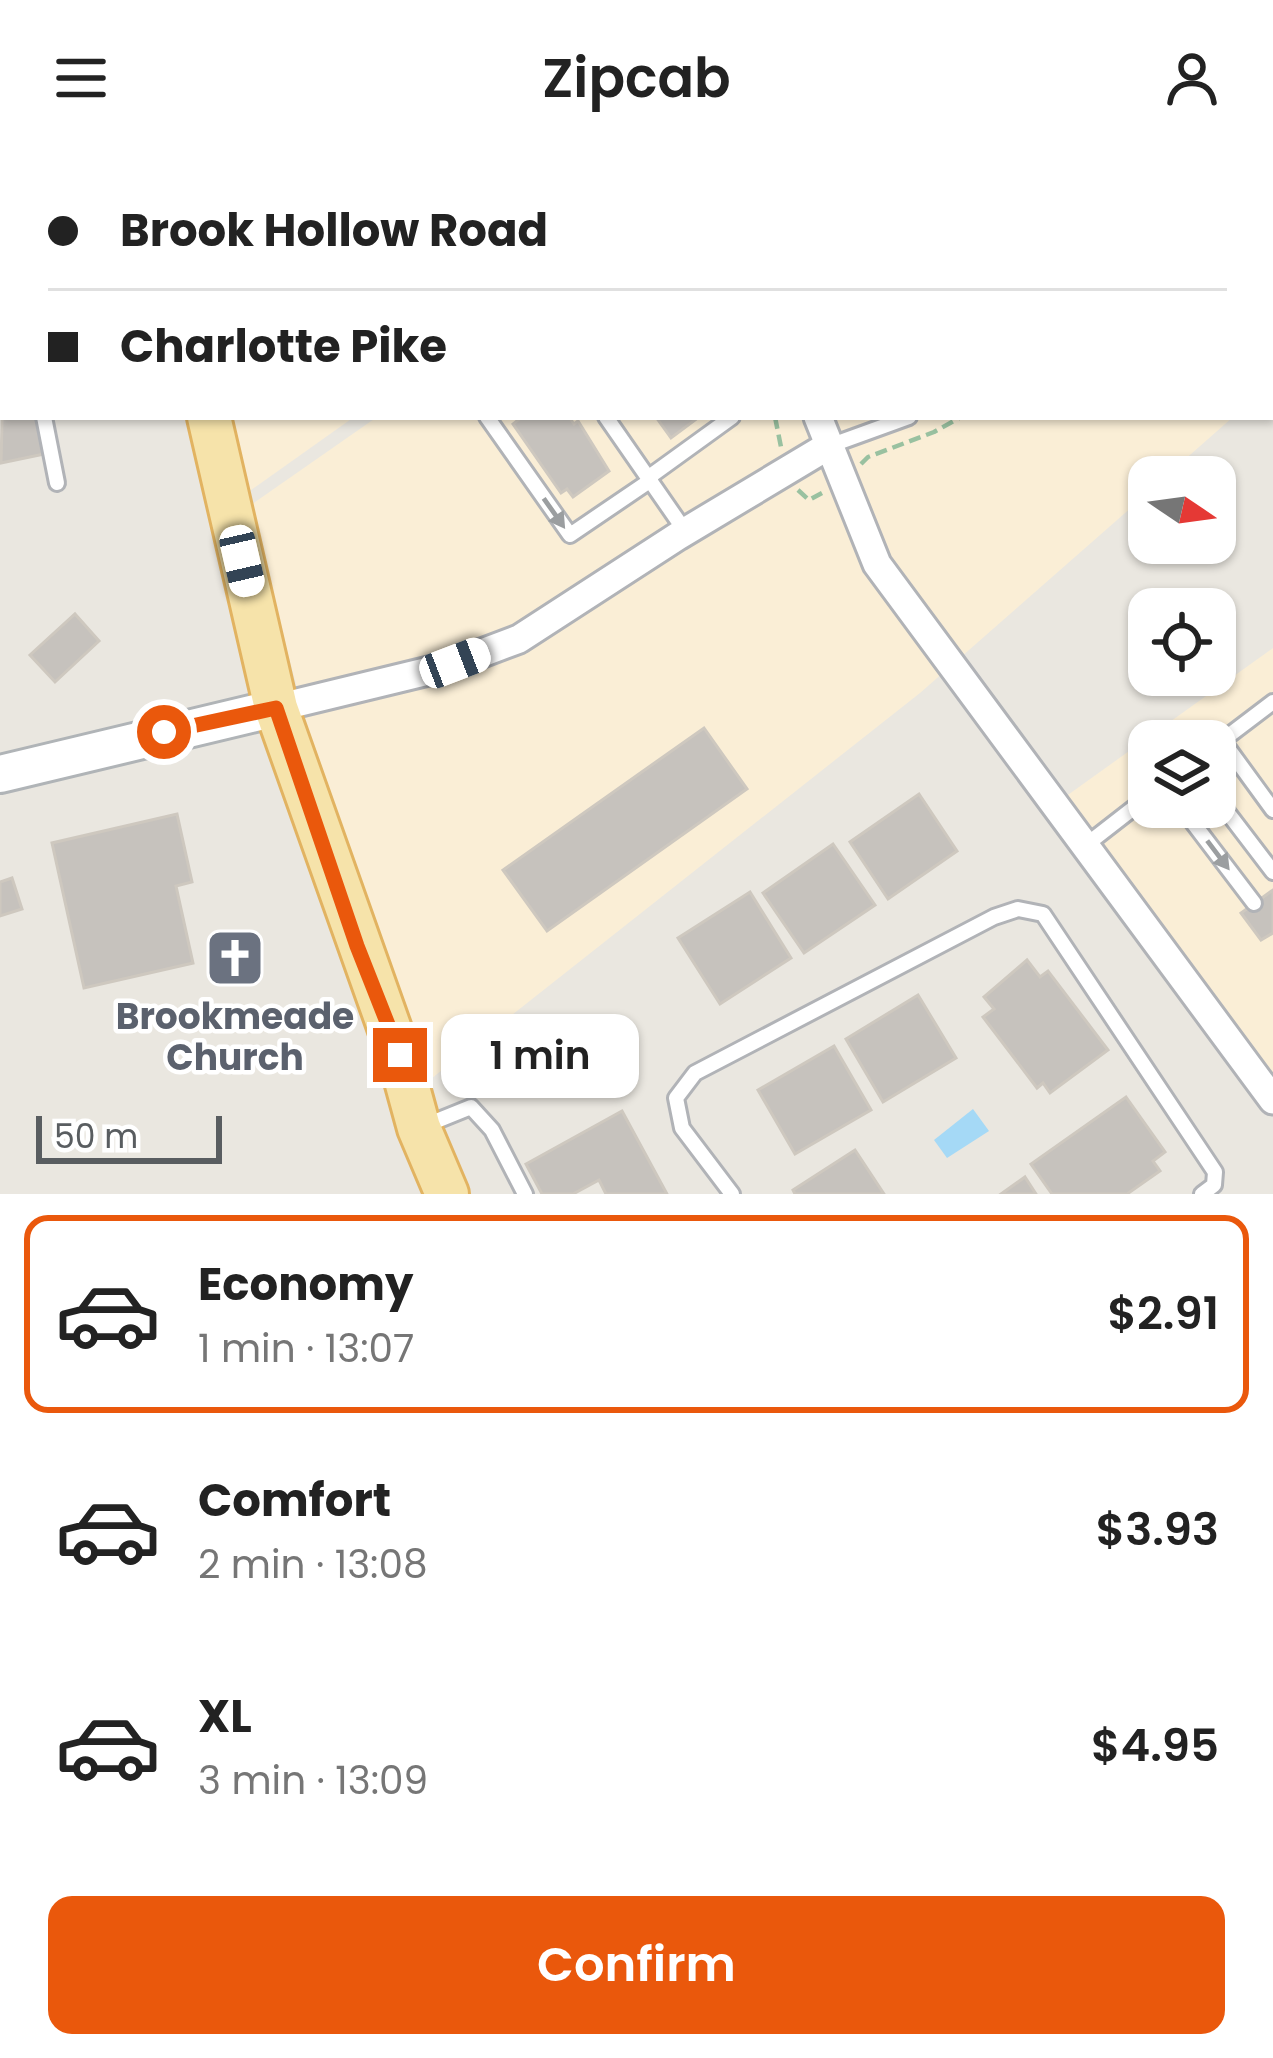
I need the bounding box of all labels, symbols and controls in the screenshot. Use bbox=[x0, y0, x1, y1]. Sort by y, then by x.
text: Zipcab bbox=[542, 40, 731, 116]
icon: menu bbox=[48, 45, 114, 111]
icon: person bbox=[1159, 45, 1225, 111]
text: Brook Hollow Road bbox=[120, 199, 548, 262]
text: Charlotte Pike bbox=[120, 315, 447, 378]
north arrow bbox=[1128, 456, 1236, 564]
map controls bbox=[1128, 456, 1236, 828]
one-way arrow bbox=[542, 496, 566, 528]
car bbox=[216, 522, 268, 600]
button: locate bbox=[1128, 588, 1236, 696]
car bbox=[415, 633, 495, 693]
route start bbox=[137, 705, 191, 759]
button: layers bbox=[1128, 720, 1236, 828]
one-way arrow bbox=[1205, 839, 1229, 871]
church icon: Brookmeade Church bbox=[204, 927, 266, 989]
place label: Brookmeade Church bbox=[116, 991, 354, 1083]
callout: 1 min bbox=[442, 1013, 640, 1097]
route end bbox=[373, 1028, 427, 1082]
text: 1 min bbox=[490, 1028, 590, 1083]
scale bar bbox=[36, 1110, 222, 1163]
text: 50 m bbox=[54, 1113, 138, 1160]
text: Economy bbox=[198, 1253, 413, 1316]
icon: car bbox=[54, 1260, 162, 1368]
text: $2.91 bbox=[1108, 1282, 1219, 1345]
text: 1 min · 13:07 bbox=[198, 1321, 414, 1376]
text: Comfort bbox=[198, 1469, 391, 1532]
icon: car bbox=[54, 1476, 162, 1584]
text: $3.93 bbox=[1096, 1498, 1219, 1561]
text: 2 min · 13:08 bbox=[198, 1537, 428, 1592]
text: XL bbox=[198, 1685, 252, 1748]
icon: car bbox=[54, 1692, 162, 1800]
text: $4.95 bbox=[1091, 1714, 1219, 1777]
text: 3 min · 13:09 bbox=[198, 1753, 428, 1808]
button: Confirm bbox=[48, 1896, 1225, 2034]

